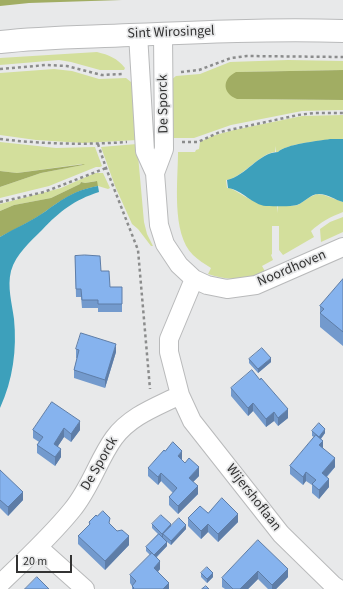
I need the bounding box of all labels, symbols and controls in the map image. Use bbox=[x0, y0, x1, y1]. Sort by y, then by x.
street label: Sint Wirosingel bbox=[127, 23, 215, 43]
street label: De Sporck bbox=[155, 74, 173, 134]
street label: Noordhoven bbox=[255, 247, 329, 291]
street label: De Sporck bbox=[78, 434, 122, 494]
street label: Wijershoflaan bbox=[222, 461, 284, 535]
scale bar bbox=[18, 547, 74, 573]
text: 20 m bbox=[23, 553, 47, 570]

